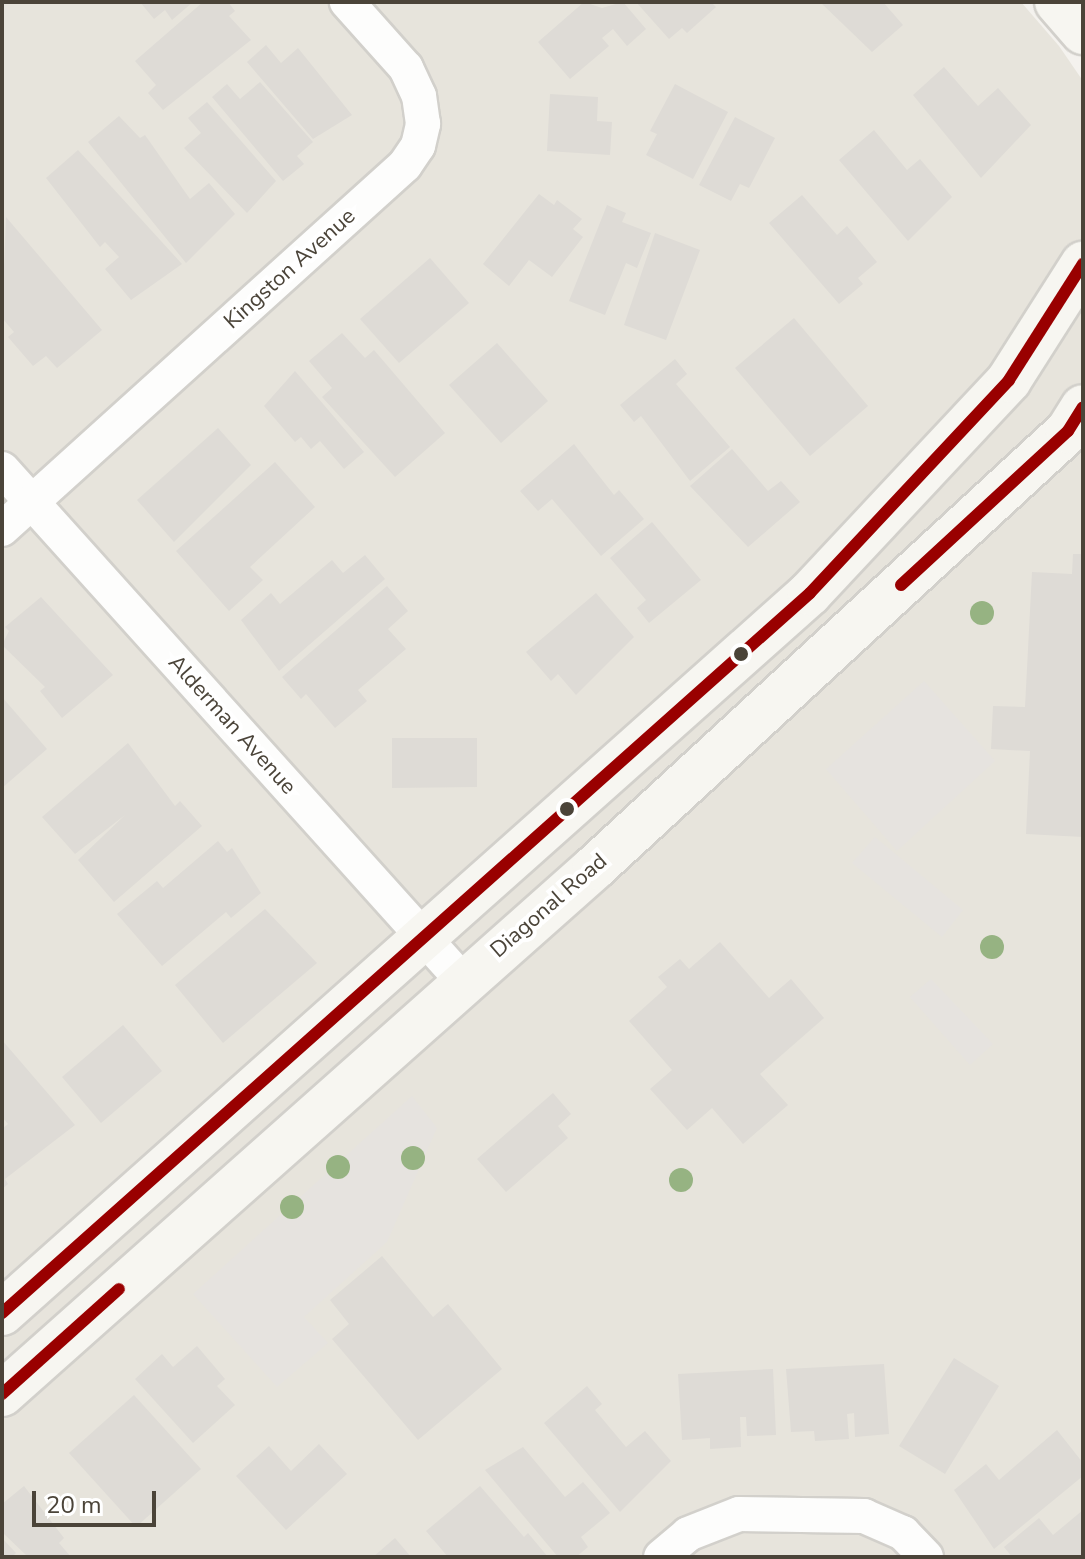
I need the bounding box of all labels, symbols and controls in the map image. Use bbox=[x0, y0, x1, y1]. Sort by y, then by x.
street label: Kingston Avenue bbox=[219, 203, 361, 335]
unlabelled marker bbox=[733, 646, 749, 662]
street label: Alderman Avenue bbox=[163, 650, 301, 800]
unlabelled marker bbox=[559, 801, 575, 817]
street label: Diagonal Road bbox=[485, 848, 613, 964]
scale bar bbox=[36, 1475, 160, 1525]
text: 20 m bbox=[46, 1489, 102, 1521]

